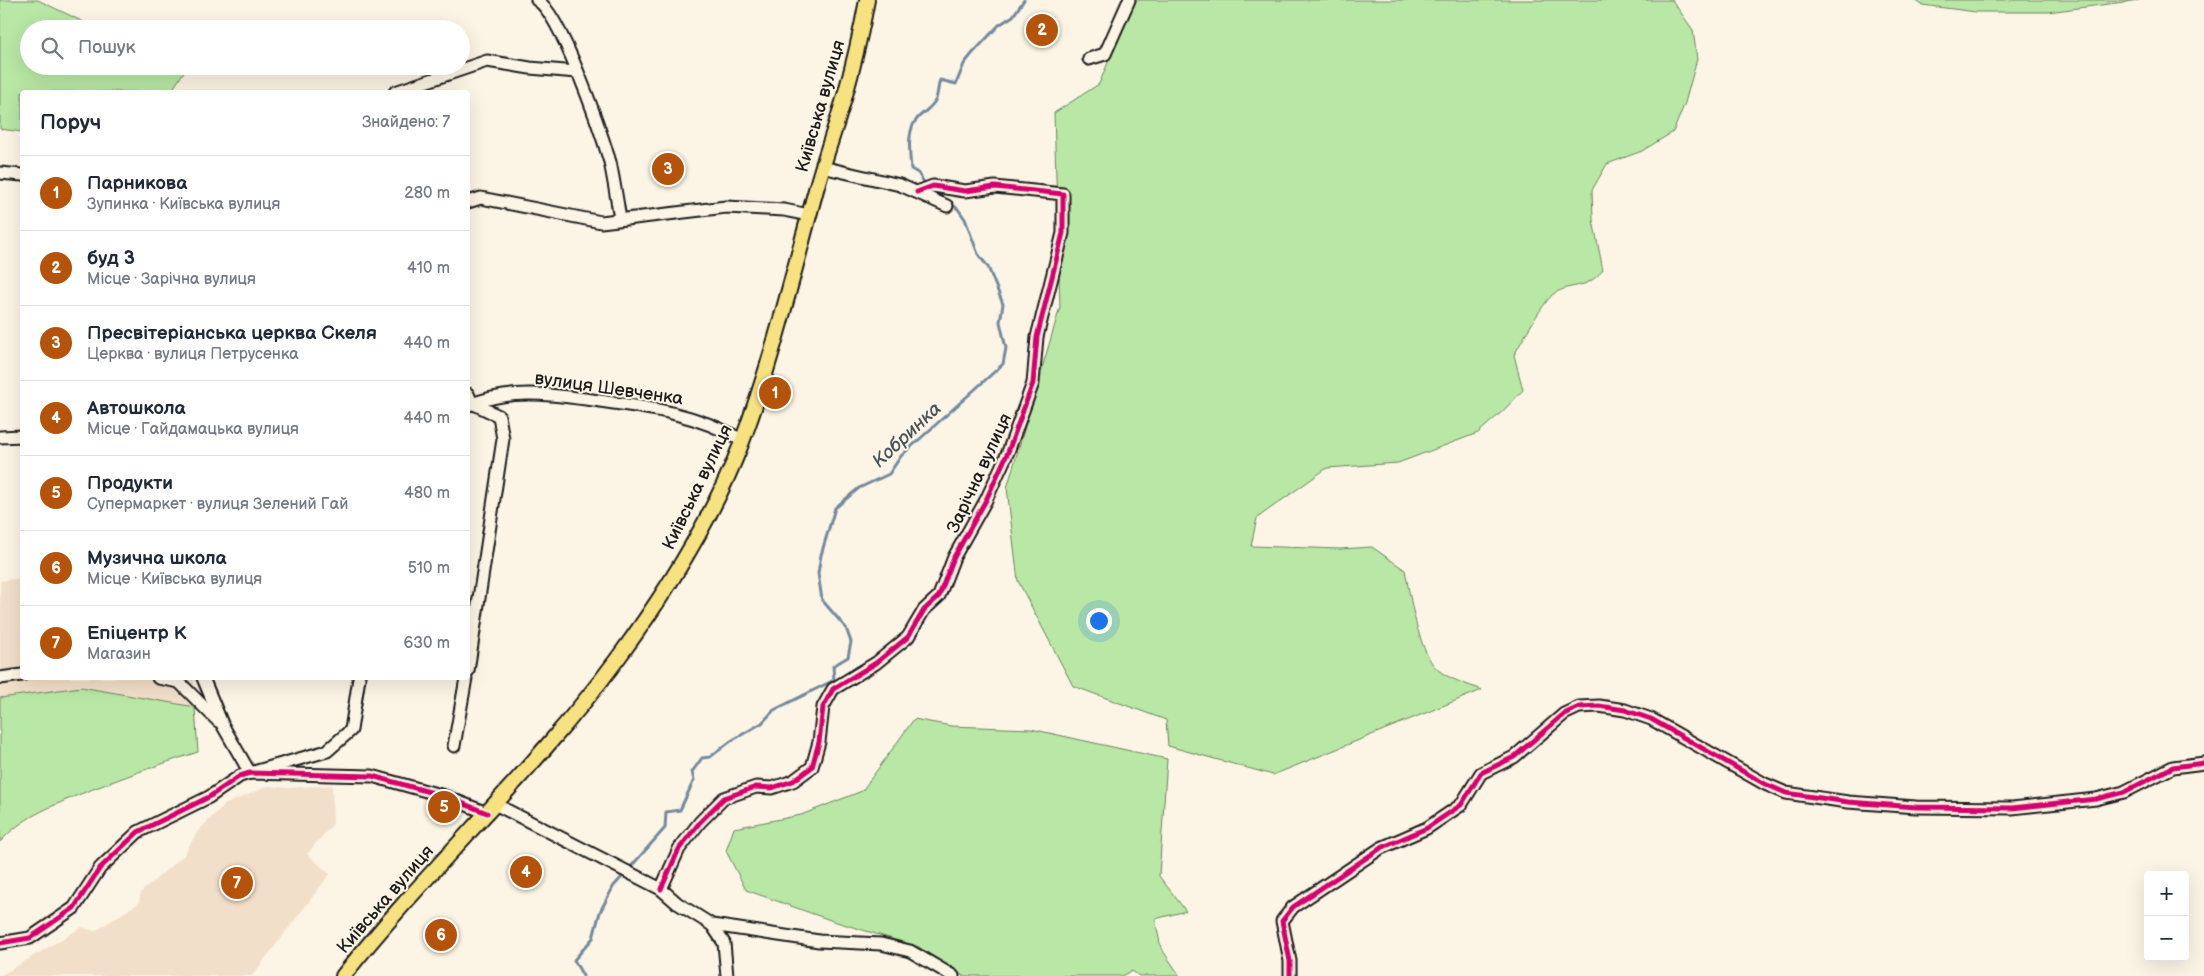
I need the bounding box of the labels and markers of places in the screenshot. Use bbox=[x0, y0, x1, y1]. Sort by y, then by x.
pin: 2 bbox=[1026, 11, 1058, 49]
pin: 3 bbox=[652, 150, 684, 188]
pin: 1 bbox=[759, 374, 791, 412]
pin: 5 bbox=[428, 788, 460, 826]
pin: 4 bbox=[510, 853, 542, 891]
pin: 7 bbox=[221, 864, 253, 902]
pin: 6 bbox=[425, 916, 457, 954]

